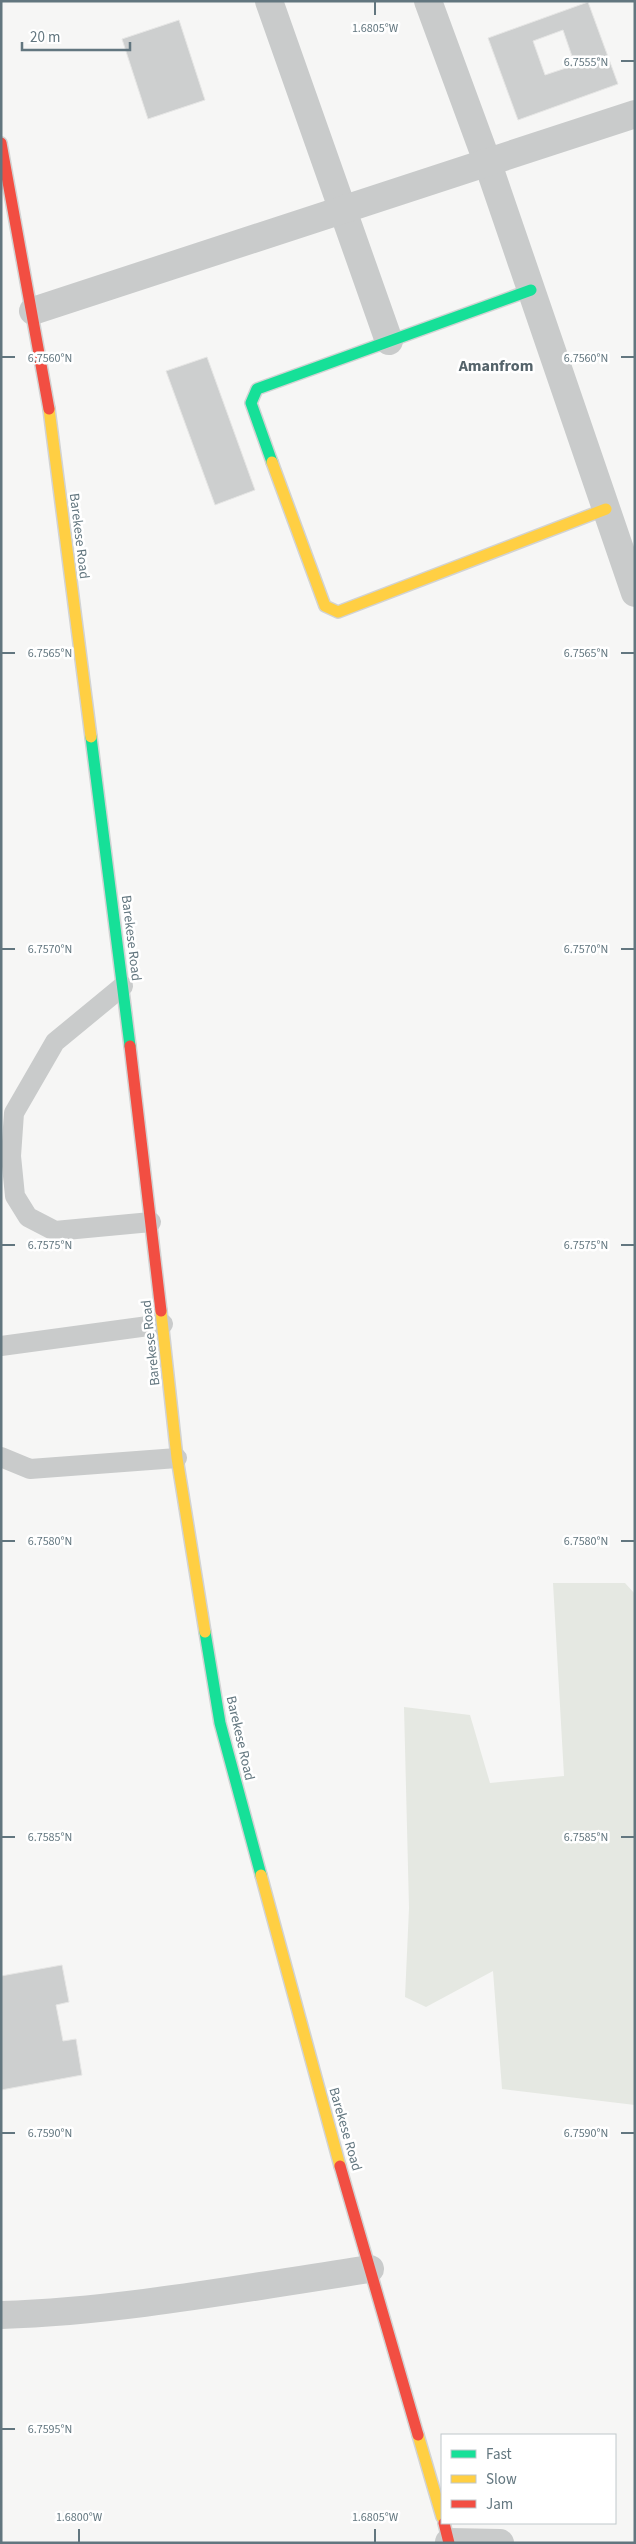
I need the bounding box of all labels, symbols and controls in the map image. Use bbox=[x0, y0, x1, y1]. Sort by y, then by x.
scale bar bbox=[22, 20, 130, 52]
text: 1.6805°W bbox=[352, 20, 399, 37]
text: 20 m bbox=[30, 27, 60, 48]
text: 6.7555°N bbox=[564, 54, 608, 71]
text: 6.7560°N bbox=[28, 350, 72, 367]
text: 6.7560°N bbox=[564, 350, 608, 367]
district label: Amanfrom bbox=[458, 355, 533, 377]
street label: Barekese Road bbox=[64, 492, 94, 580]
text: 6.7565°N bbox=[28, 645, 72, 662]
text: 6.7565°N bbox=[564, 645, 608, 662]
street label: Barekese Road bbox=[116, 894, 146, 982]
text: 6.7570°N bbox=[28, 941, 72, 958]
text: 6.7570°N bbox=[564, 941, 608, 958]
text: 6.7575°N bbox=[28, 1237, 72, 1254]
text: 6.7575°N bbox=[564, 1237, 608, 1254]
street label: Barekese Road bbox=[137, 1299, 165, 1387]
text: 6.7580°N bbox=[28, 1533, 72, 1550]
text: 6.7580°N bbox=[564, 1533, 608, 1550]
street label: Barekese Road bbox=[221, 1694, 259, 1782]
text: 6.7585°N bbox=[28, 1829, 72, 1846]
text: 6.7585°N bbox=[564, 1829, 608, 1846]
street label: Barekese Road bbox=[324, 2085, 367, 2173]
text: 6.7590°N bbox=[28, 2125, 72, 2142]
text: 6.7590°N bbox=[564, 2125, 608, 2142]
text: 6.7595°N bbox=[28, 2421, 72, 2438]
legend bbox=[441, 2434, 616, 2524]
text: Fast bbox=[486, 2444, 512, 2465]
text: Slow bbox=[486, 2469, 517, 2490]
text: Jam bbox=[486, 2494, 513, 2515]
text: 1.6800°W bbox=[56, 2509, 103, 2526]
text: 1.6805°W bbox=[352, 2509, 399, 2526]

